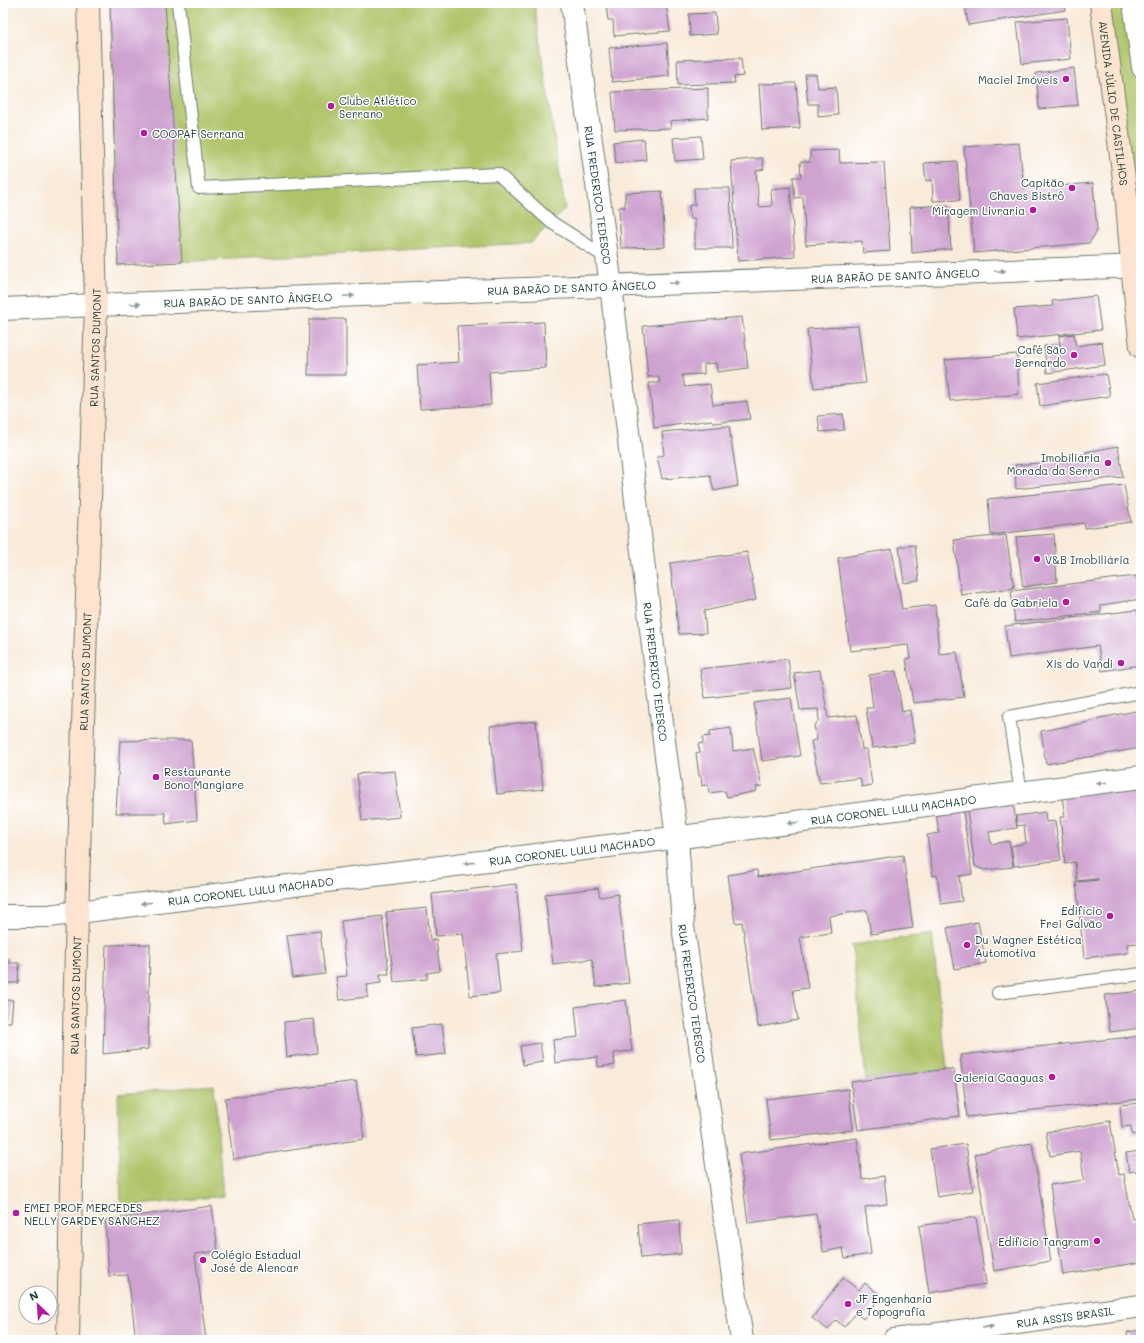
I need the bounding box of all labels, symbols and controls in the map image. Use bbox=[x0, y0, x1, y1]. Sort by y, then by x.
street label: AVENIDA JÚLIO DE CASTILHOS bbox=[1096, 20, 1132, 186]
place label: Maciel Imóveis bbox=[978, 72, 1058, 87]
marker: Maciel Imóveis bbox=[1061, 74, 1071, 84]
place label: Clube Atlético Serrano bbox=[339, 93, 417, 121]
marker: Clube Atlético Serrano bbox=[326, 101, 336, 111]
street label: RUA FREDERICO TEDESCO bbox=[581, 125, 616, 266]
place label: COOPAF Serrana bbox=[152, 126, 244, 141]
marker: COOPAF Serrana bbox=[139, 128, 149, 138]
place label: Capitão Chaves Bistrô bbox=[989, 175, 1064, 203]
marker: Capitão Chaves Bistrô bbox=[1067, 183, 1077, 193]
place label: Miragem Livraria bbox=[932, 203, 1025, 218]
marker: Miragem Livraria bbox=[1028, 205, 1038, 215]
street label: RUA BARÃO DE SANTO ÂNGELO bbox=[811, 265, 980, 286]
one-way arrow bbox=[994, 268, 1006, 275]
street label: RUA BARÃO DE SANTO ÂNGELO bbox=[487, 277, 657, 298]
one-way arrow bbox=[668, 280, 680, 287]
street label: RUA SANTOS DUMONT bbox=[85, 288, 104, 407]
street label: RUA BARÃO DE SANTO ÂNGELO bbox=[163, 289, 333, 310]
one-way arrow bbox=[343, 292, 355, 299]
one-way arrow bbox=[129, 301, 142, 307]
place label: Café São Bernardo bbox=[1015, 342, 1066, 370]
marker: Café São Bernardo bbox=[1069, 350, 1079, 360]
place label: Imobiliária Morada da Serra bbox=[1007, 450, 1100, 478]
marker: Imobiliária Morada da Serra bbox=[1103, 458, 1113, 468]
place label: V&B Imobiliária bbox=[1045, 552, 1130, 567]
marker: V&B Imobiliária bbox=[1032, 554, 1042, 564]
place label: Café da Gabriela bbox=[964, 595, 1058, 610]
marker: Café da Gabriela bbox=[1061, 597, 1071, 607]
street label: RUA FREDERICO TEDESCO bbox=[640, 601, 672, 742]
street label: RUA SANTOS DUMONT bbox=[75, 612, 94, 731]
place label: Xis do Vandi bbox=[1046, 656, 1113, 671]
marker: Xis do Vandi bbox=[1116, 658, 1126, 668]
place label: Restaurante Bono Mangiare bbox=[164, 764, 244, 792]
marker: Restaurante Bono Mangiare bbox=[151, 772, 161, 782]
one-way arrow bbox=[1096, 779, 1108, 786]
street label: RUA CORONEL LULU MACHADO bbox=[810, 791, 978, 828]
one-way arrow bbox=[787, 820, 799, 826]
street label: RUA CORONEL LULU MACHADO bbox=[488, 833, 656, 868]
one-way arrow bbox=[463, 860, 475, 866]
street label: RUA CORONEL LULU MACHADO bbox=[167, 873, 335, 908]
one-way arrow bbox=[140, 900, 152, 906]
place label: Edifício Frei Galvão bbox=[1040, 903, 1102, 931]
marker: Edifício Frei Galvão bbox=[1105, 911, 1115, 921]
street label: RUA FREDERICO TEDESCO bbox=[675, 923, 710, 1064]
place label: Du Wagner Estética Automotiva bbox=[975, 932, 1082, 960]
street label: RUA SANTOS DUMONT bbox=[66, 935, 84, 1055]
marker: Du Wagner Estética Automotiva bbox=[962, 940, 972, 950]
place label: Galeria Caaguas bbox=[954, 1070, 1044, 1085]
marker: Galeria Caaguas bbox=[1047, 1072, 1057, 1082]
place label: EMEI PROF MERCEDES NELLY GARDEY SANCHEZ bbox=[24, 1200, 160, 1228]
marker: EMEI PROF MERCEDES NELLY GARDEY SANCHEZ bbox=[11, 1208, 21, 1218]
place label: Edifício Tangram bbox=[998, 1234, 1089, 1249]
marker: Edifício Tangram bbox=[1092, 1236, 1102, 1246]
place label: Colégio Estadual José de Alencar bbox=[211, 1247, 301, 1275]
marker: Colégio Estadual José de Alencar bbox=[198, 1255, 208, 1265]
north arrow bbox=[18, 1285, 58, 1325]
text: N bbox=[27, 1287, 41, 1304]
place label: JF Engenharia e Topografia bbox=[856, 1291, 932, 1319]
marker: JF Engenharia e Topografia bbox=[843, 1299, 853, 1309]
street label: RUA ASSIS BRASIL bbox=[1016, 1302, 1115, 1331]
one-way arrow bbox=[982, 1324, 994, 1330]

